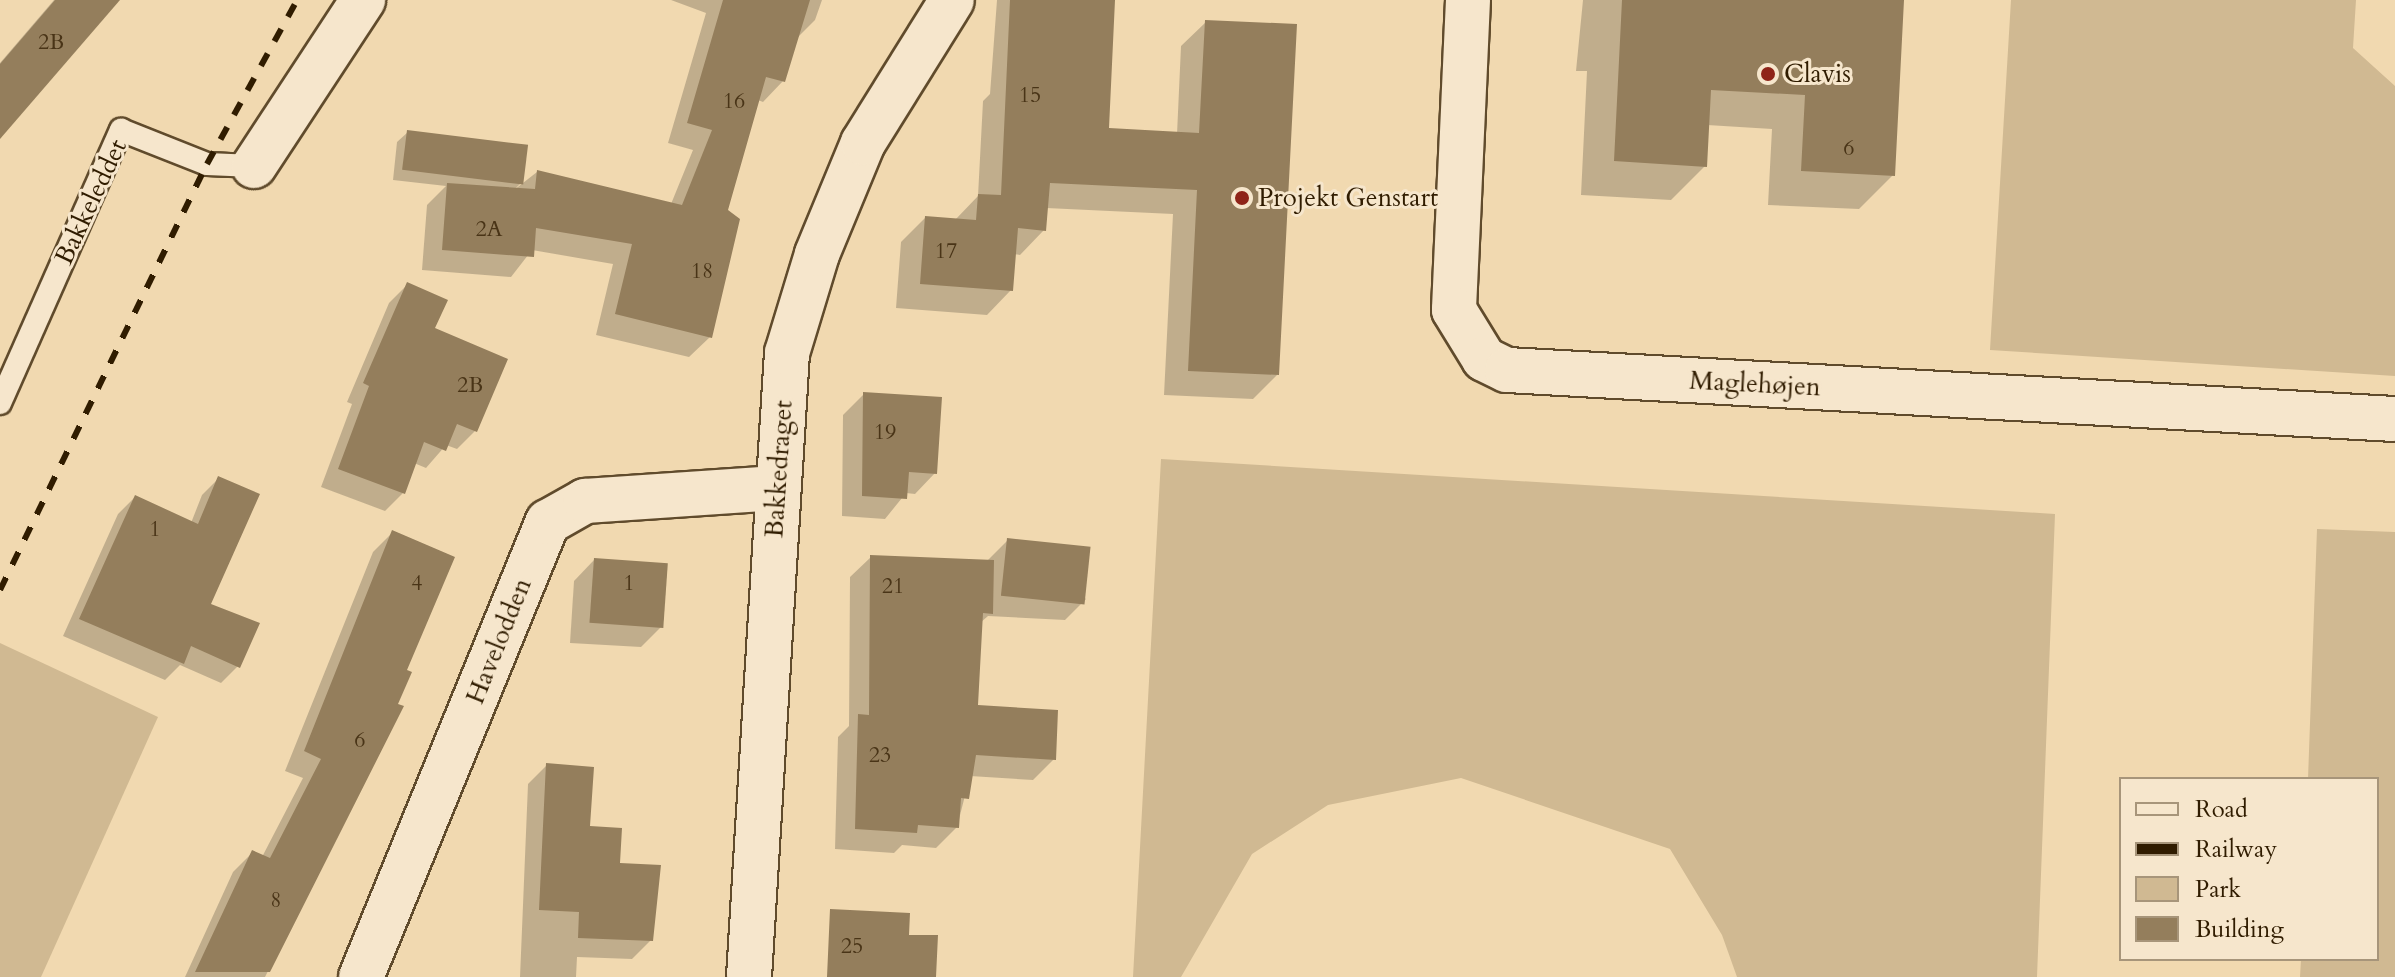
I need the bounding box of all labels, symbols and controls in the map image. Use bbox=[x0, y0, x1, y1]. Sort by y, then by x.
house number: 2B bbox=[38, 30, 64, 56]
place label: Clavis bbox=[1784, 58, 1851, 90]
marker: Clavis bbox=[1759, 65, 1777, 83]
house number: 15 bbox=[1019, 83, 1041, 109]
house number: 16 bbox=[723, 89, 745, 115]
street label: Bakkeleddet bbox=[48, 134, 134, 270]
house number: 6 bbox=[1843, 136, 1855, 162]
place label: Projekt Genstart bbox=[1258, 182, 1438, 214]
marker: Projekt Genstart bbox=[1233, 189, 1251, 207]
house number: 2A bbox=[476, 217, 502, 243]
house number: 17 bbox=[935, 239, 957, 265]
house number: 18 bbox=[691, 259, 713, 285]
street label: Maglehøjen bbox=[1688, 365, 1822, 403]
house number: 2B bbox=[457, 373, 483, 399]
street label: Bakkedraget bbox=[759, 399, 799, 539]
house number: 19 bbox=[874, 420, 896, 446]
house number: 1 bbox=[149, 517, 161, 543]
house number: 4 bbox=[411, 571, 423, 597]
house number: 1 bbox=[623, 571, 635, 597]
street label: Havelodden bbox=[460, 574, 538, 708]
house number: 21 bbox=[882, 574, 904, 600]
house number: 6 bbox=[354, 728, 366, 754]
house number: 23 bbox=[869, 743, 891, 769]
legend bbox=[2119, 777, 2379, 961]
text: Road bbox=[2195, 793, 2248, 826]
text: Railway bbox=[2195, 833, 2277, 866]
text: Park bbox=[2195, 873, 2241, 906]
house number: 8 bbox=[270, 888, 282, 914]
text: Building bbox=[2195, 913, 2284, 946]
house number: 25 bbox=[841, 934, 863, 960]

